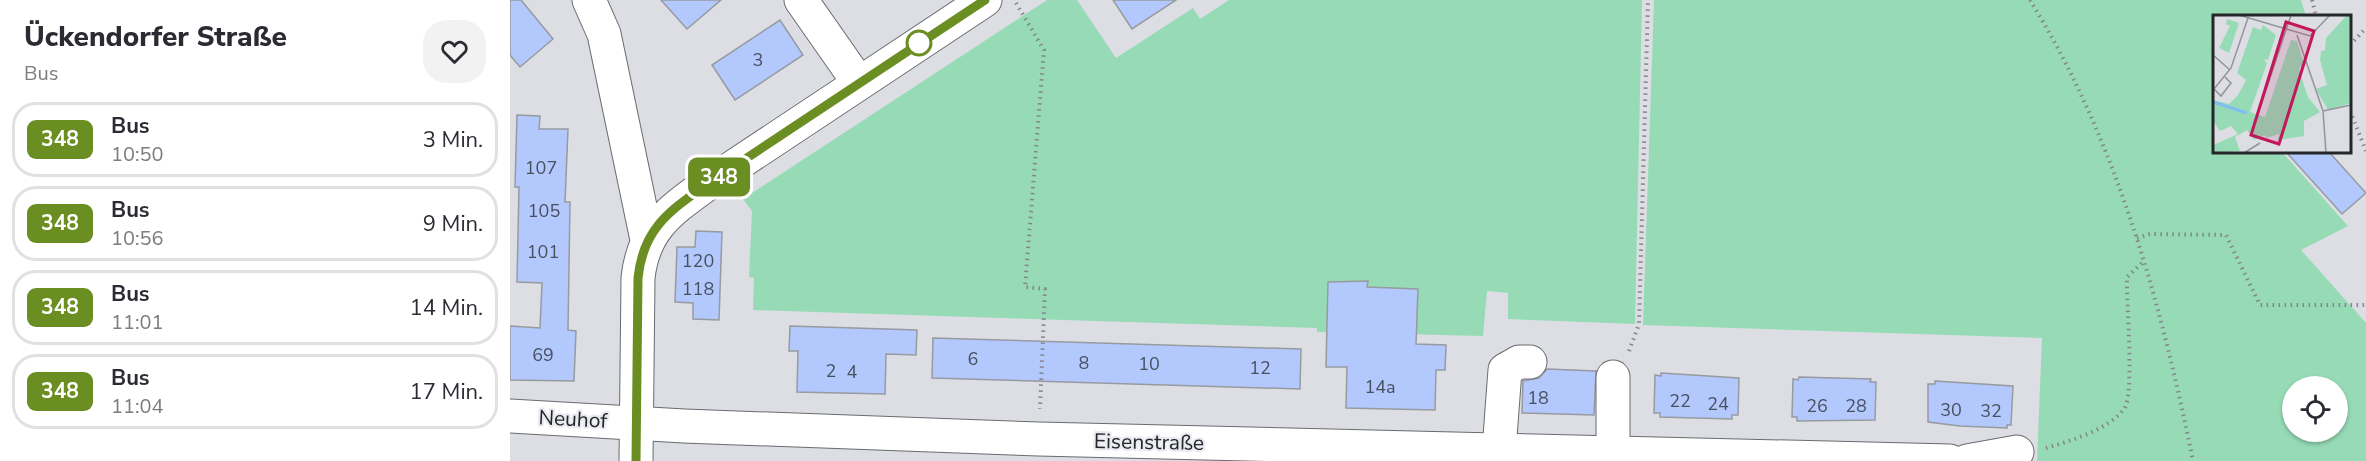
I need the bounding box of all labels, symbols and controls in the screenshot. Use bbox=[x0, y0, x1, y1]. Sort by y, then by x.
inset map bbox=[2213, 15, 2351, 153]
text: Ückendorfer Straße bbox=[24, 18, 287, 56]
button: heart bbox=[423, 20, 486, 83]
unlabelled marker bbox=[906, 30, 932, 56]
house number: 3 bbox=[753, 48, 763, 72]
text: Bus bbox=[24, 60, 58, 87]
text: Bus bbox=[111, 111, 150, 141]
text: 348 bbox=[41, 125, 79, 153]
text: 3 Min. bbox=[423, 125, 483, 155]
text: 10:50 bbox=[111, 141, 164, 168]
house number: 107 bbox=[525, 156, 557, 180]
line badge: 348 bbox=[684, 158, 754, 196]
text: 348 bbox=[700, 163, 738, 191]
text: Bus bbox=[111, 195, 150, 225]
house number: 105 bbox=[528, 199, 560, 223]
text: 348 bbox=[41, 209, 79, 237]
text: 9 Min. bbox=[423, 209, 483, 239]
text: 10:56 bbox=[111, 225, 164, 252]
house number: 101 bbox=[527, 240, 559, 264]
house number: 120 bbox=[682, 249, 714, 273]
house number: 118 bbox=[682, 277, 714, 301]
text: Bus bbox=[111, 279, 150, 309]
text: 348 bbox=[41, 293, 79, 321]
text: 14 Min. bbox=[410, 293, 483, 323]
text: 11:01 bbox=[111, 309, 164, 336]
house number: 69 bbox=[532, 343, 554, 367]
house number: 6 bbox=[968, 347, 978, 371]
house number: 8 bbox=[1079, 351, 1089, 375]
house number: 10 bbox=[1138, 352, 1160, 376]
house number: 12 bbox=[1249, 356, 1271, 380]
house number: 2 bbox=[826, 359, 836, 383]
house number: 4 bbox=[847, 360, 858, 384]
text: Bus bbox=[111, 363, 150, 393]
house number: 14a bbox=[1364, 375, 1396, 399]
map controls bbox=[2282, 376, 2348, 442]
button: locate bbox=[2282, 376, 2348, 442]
text: 348 bbox=[41, 377, 79, 405]
text: 17 Min. bbox=[410, 377, 483, 407]
house number: 18 bbox=[1527, 386, 1549, 410]
house number: 22 bbox=[1669, 389, 1691, 413]
house number: 24 bbox=[1707, 392, 1729, 416]
text: 11:04 bbox=[111, 393, 164, 420]
house number: 26 bbox=[1806, 394, 1828, 418]
house number: 28 bbox=[1845, 394, 1867, 418]
house number: 30 bbox=[1940, 398, 1962, 422]
house number: 32 bbox=[1980, 399, 2002, 423]
street label: Neuhof bbox=[538, 403, 609, 435]
street label: Eisenstraße bbox=[1094, 427, 1204, 457]

